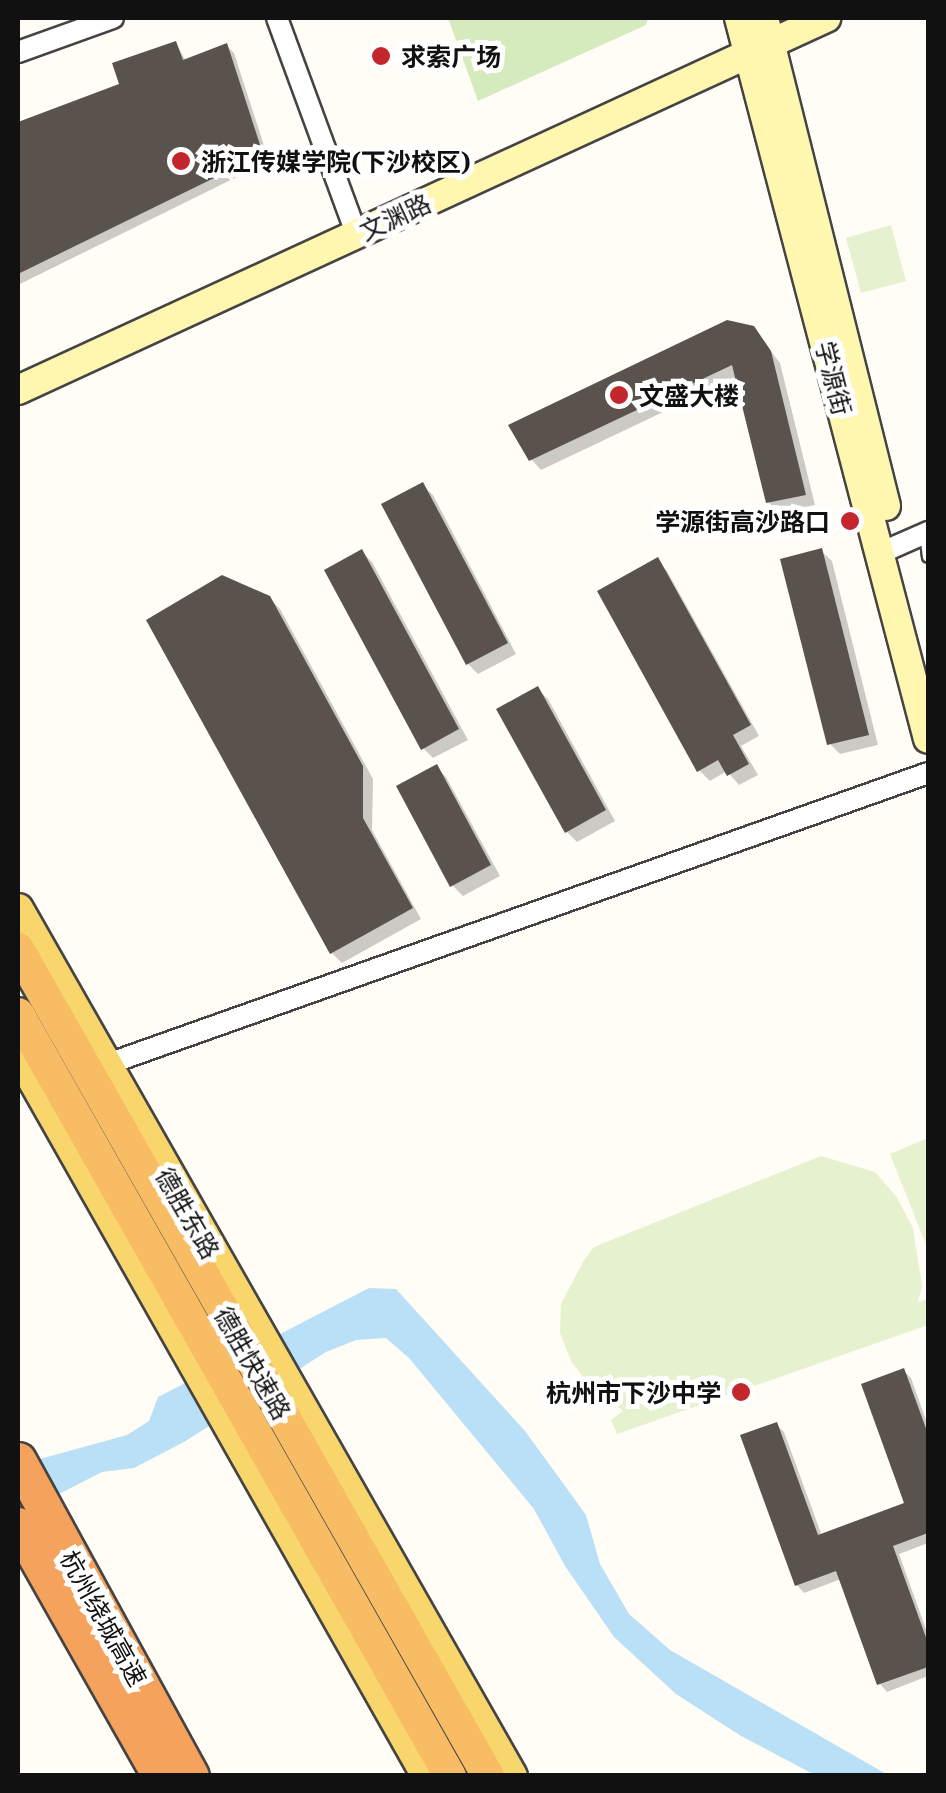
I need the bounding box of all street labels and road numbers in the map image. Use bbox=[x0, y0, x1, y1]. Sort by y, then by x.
street label: 文渊路 bbox=[355, 188, 435, 246]
street label: 学源街 bbox=[810, 338, 858, 418]
street label: 德胜东路 bbox=[150, 1162, 226, 1264]
street label: 德胜快速路 bbox=[209, 1301, 297, 1425]
street label: 杭州绕城高速 bbox=[55, 1545, 153, 1691]

